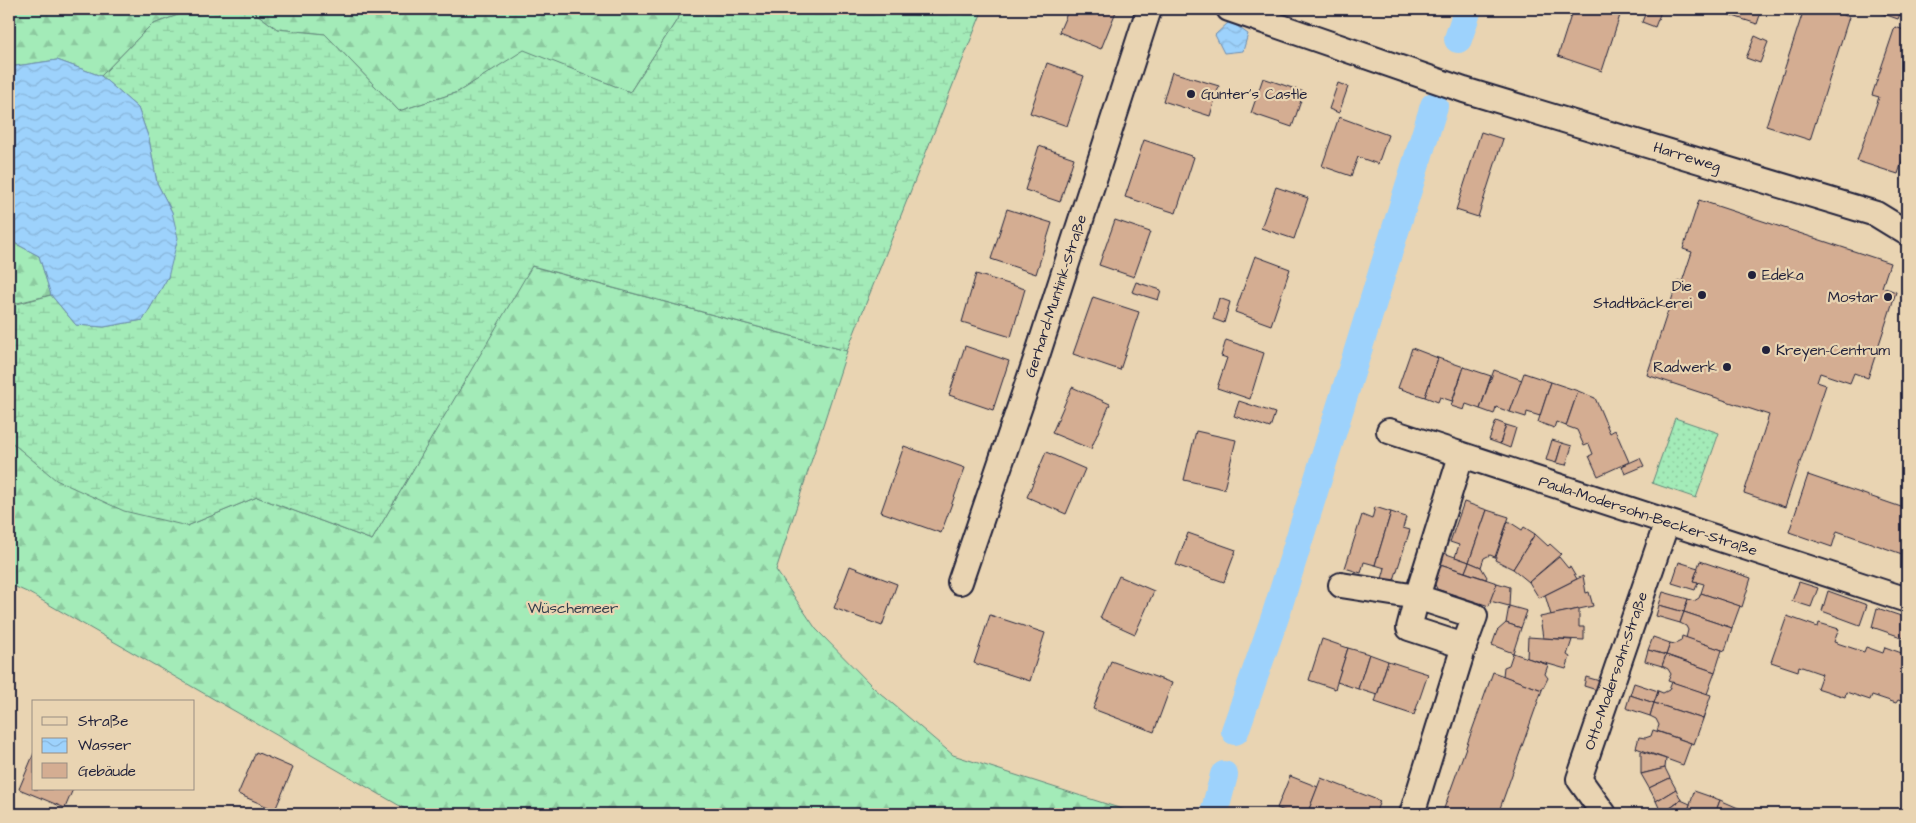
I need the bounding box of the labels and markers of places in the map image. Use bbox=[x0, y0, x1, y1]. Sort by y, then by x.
place label: Gunter's Castle bbox=[1201, 84, 1307, 105]
marker: Gunter's Castle bbox=[1185, 88, 1197, 100]
place label: Edeka bbox=[1762, 265, 1804, 286]
marker: Edeka bbox=[1746, 269, 1758, 281]
place label: Die Stadtbäckerei bbox=[1593, 276, 1693, 314]
place label: Mostar bbox=[1828, 287, 1878, 308]
marker: Die Stadtbäckerei bbox=[1696, 289, 1708, 301]
marker: Mostar bbox=[1882, 291, 1894, 303]
place label: Kreyen-Centrum bbox=[1776, 340, 1890, 362]
marker: Kreyen-Centrum bbox=[1760, 344, 1772, 356]
place label: Radwerk bbox=[1653, 357, 1717, 378]
marker: Radwerk bbox=[1721, 361, 1733, 373]

